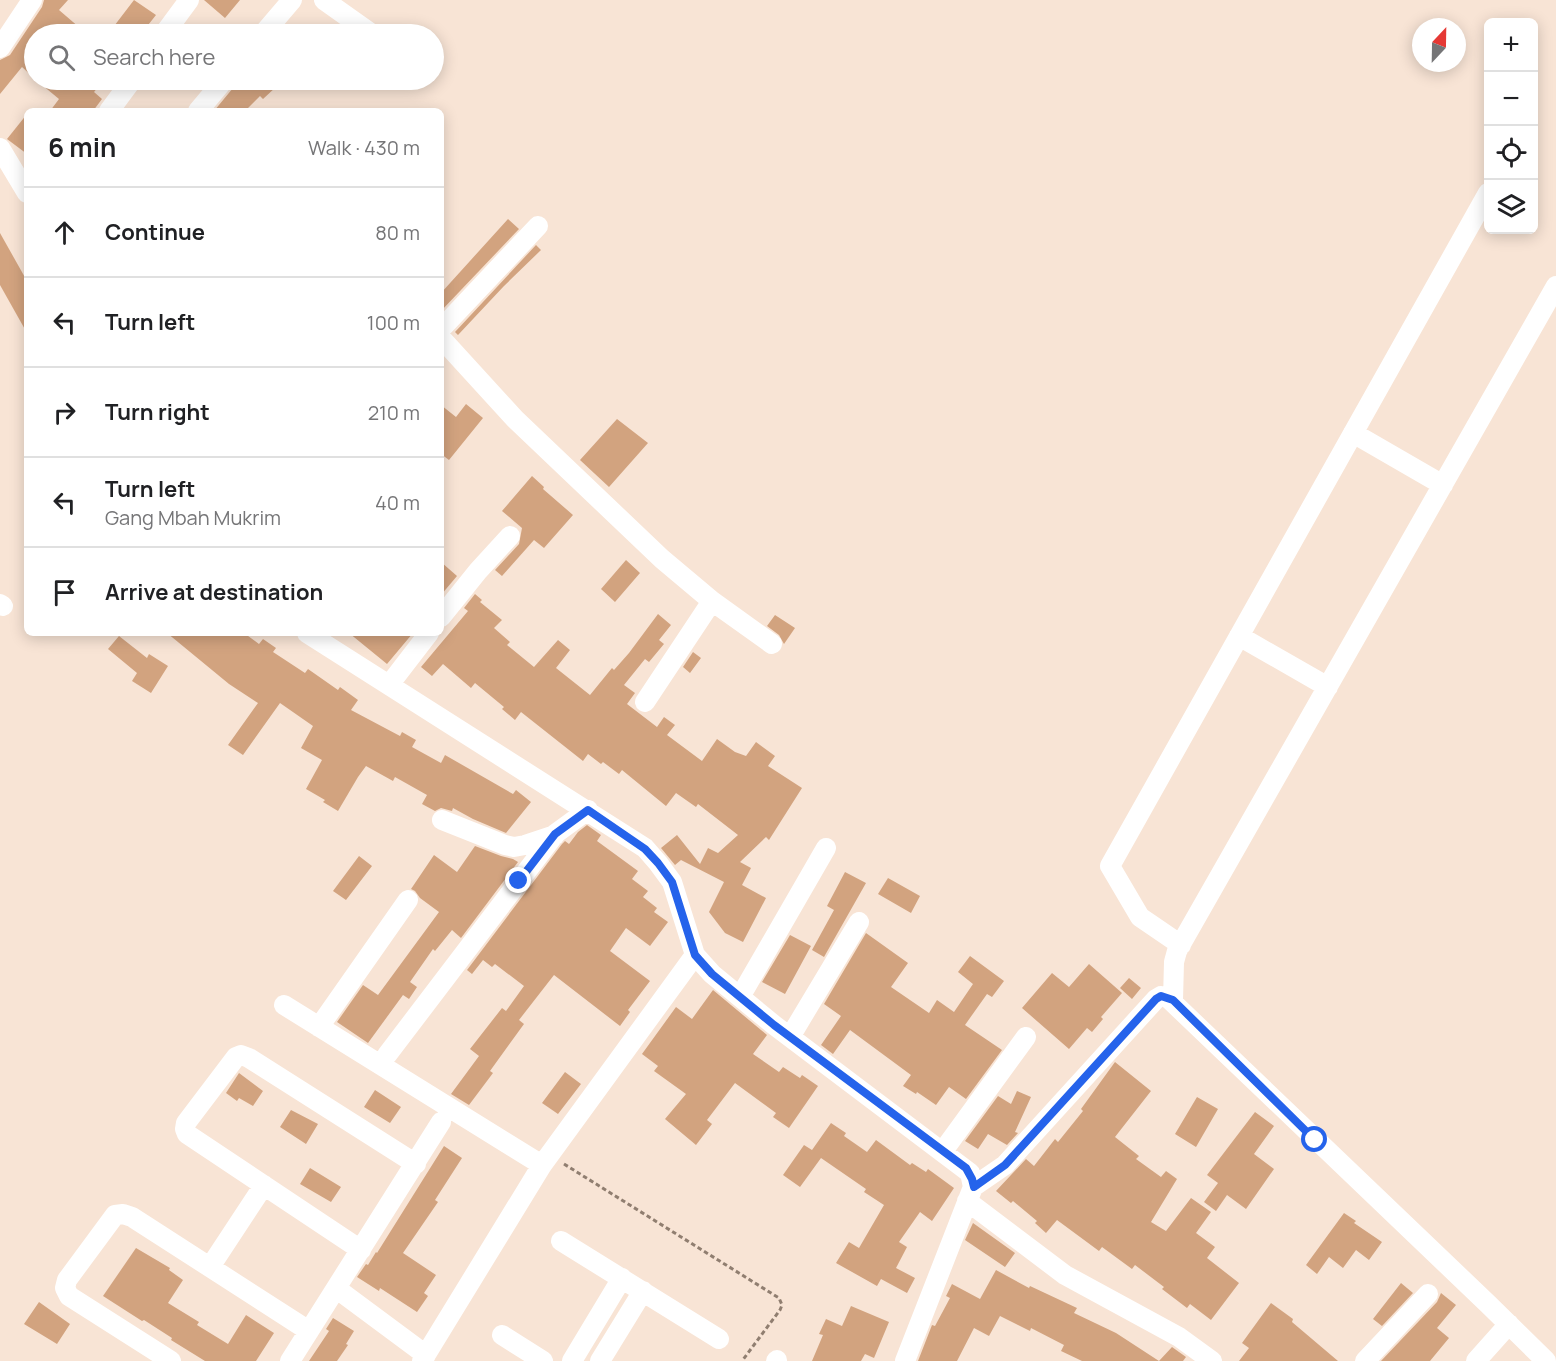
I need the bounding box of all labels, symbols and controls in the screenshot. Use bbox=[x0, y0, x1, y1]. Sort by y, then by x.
north arrow bbox=[1412, 18, 1466, 72]
map controls bbox=[1484, 18, 1538, 234]
button: + bbox=[1484, 18, 1538, 72]
search box bbox=[24, 24, 444, 90]
icon: search bbox=[45, 41, 78, 74]
text: Search here bbox=[93, 42, 215, 72]
button: − bbox=[1484, 72, 1538, 126]
button: locate bbox=[1484, 126, 1538, 180]
text: 6 min bbox=[48, 129, 116, 165]
text: Walk · 430 m bbox=[308, 134, 420, 161]
button: layers bbox=[1484, 180, 1538, 234]
icon: ahead bbox=[48, 216, 81, 249]
text: Continue bbox=[105, 217, 205, 247]
text: 80 m bbox=[375, 219, 420, 246]
icon: left bbox=[48, 306, 81, 339]
text: Turn left bbox=[105, 307, 195, 337]
text: 100 m bbox=[367, 309, 420, 336]
icon: right bbox=[48, 396, 81, 429]
text: Turn right bbox=[105, 397, 210, 427]
text: 210 m bbox=[368, 399, 420, 426]
text: Turn left bbox=[105, 474, 195, 504]
icon: left bbox=[48, 486, 81, 519]
text: 40 m bbox=[375, 489, 420, 516]
text: Gang Mbah Mukrim bbox=[105, 504, 281, 531]
icon: arrive bbox=[48, 576, 81, 609]
text: Arrive at destination bbox=[105, 577, 323, 607]
route end bbox=[505, 867, 531, 893]
route start bbox=[1301, 1126, 1327, 1152]

